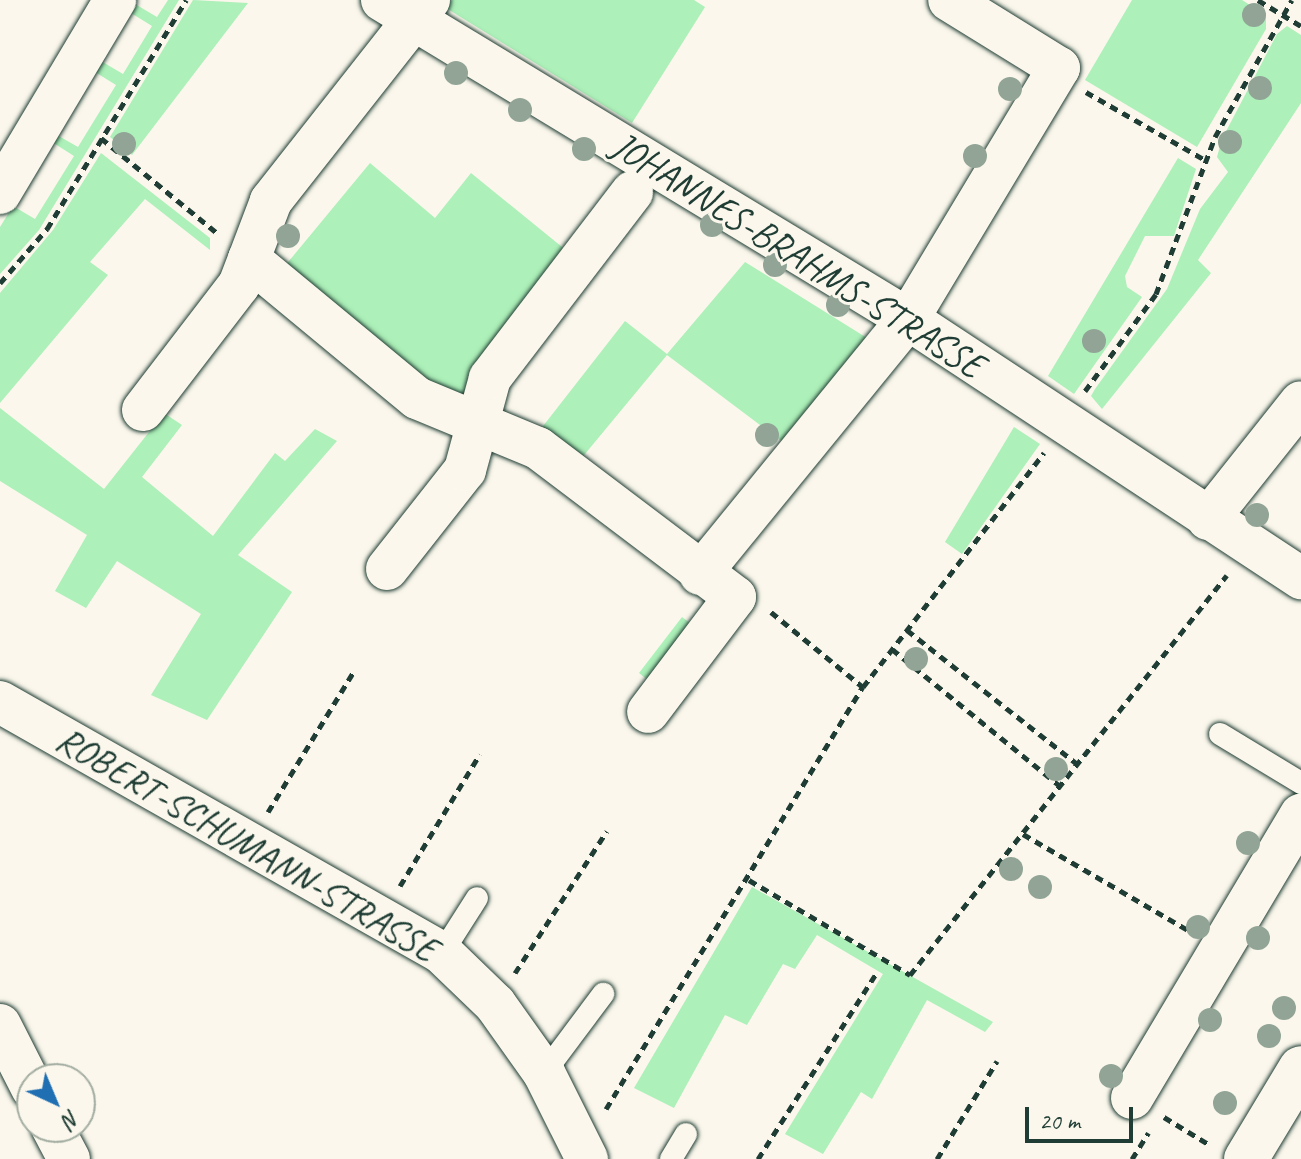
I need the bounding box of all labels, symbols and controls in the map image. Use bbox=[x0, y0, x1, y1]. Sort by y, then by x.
street label: JOHANNES-BRAHMS-STRASSE bbox=[604, 122, 992, 388]
street label: ROBERT-SCHUMANN-STRASSE bbox=[48, 716, 446, 972]
north arrow bbox=[16, 1063, 96, 1143]
scale bar bbox=[1029, 1091, 1137, 1141]
text: N bbox=[57, 1104, 86, 1134]
text: 20 m bbox=[1039, 1106, 1080, 1136]

